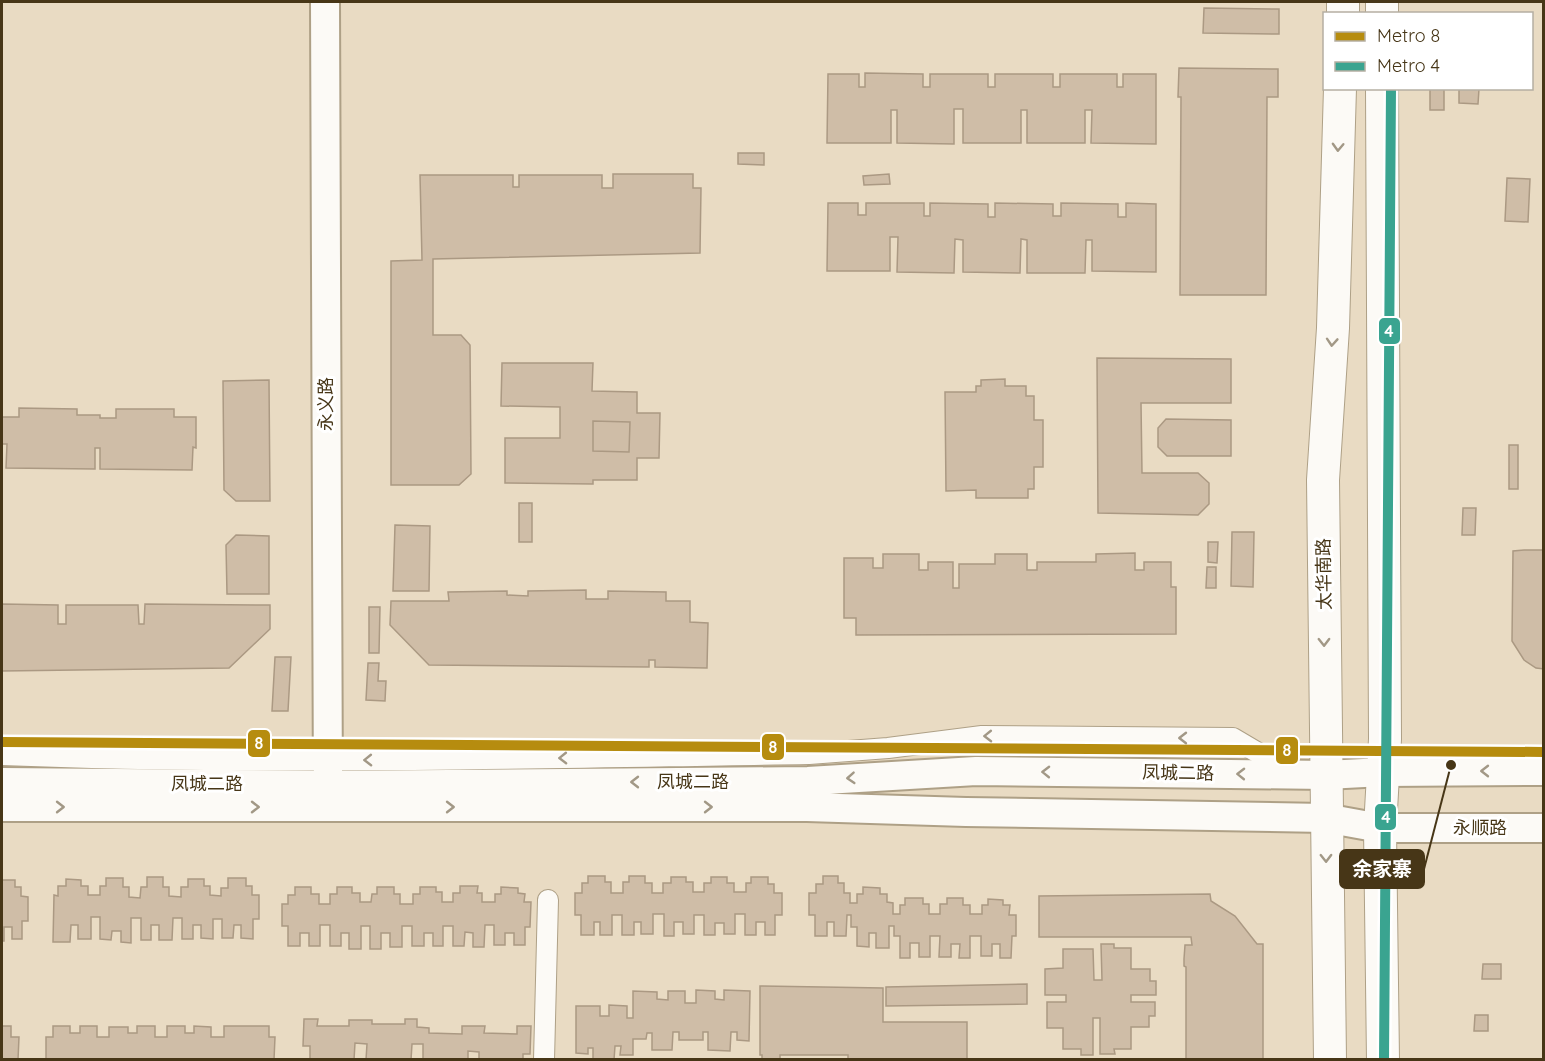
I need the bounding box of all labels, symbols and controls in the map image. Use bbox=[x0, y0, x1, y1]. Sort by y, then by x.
legend bbox=[1323, 12, 1533, 90]
text: Metro 8 bbox=[1377, 24, 1440, 47]
text: Metro 4 bbox=[1377, 54, 1440, 77]
one-way arrow bbox=[1332, 142, 1345, 151]
line badge: 4 bbox=[1378, 317, 1401, 345]
text: 4 bbox=[1384, 321, 1394, 341]
one-way arrow bbox=[1325, 337, 1338, 346]
street label: 永义路 bbox=[314, 377, 337, 431]
street label: 太华南路 bbox=[1311, 538, 1336, 610]
one-way arrow bbox=[1318, 637, 1330, 646]
line badge: 8 bbox=[247, 729, 271, 758]
one-way arrow bbox=[983, 730, 992, 743]
one-way arrow bbox=[1178, 732, 1187, 744]
text: 8 bbox=[255, 733, 264, 753]
line badge: 8 bbox=[761, 733, 785, 761]
line badge: 8 bbox=[1275, 736, 1299, 765]
text: 8 bbox=[769, 737, 778, 757]
text: 8 bbox=[1283, 740, 1292, 760]
one-way arrow bbox=[558, 752, 567, 764]
one-way arrow bbox=[363, 754, 372, 766]
street label: 凤城二路 bbox=[1142, 760, 1214, 785]
one-way arrow bbox=[1481, 765, 1490, 778]
one-way arrow bbox=[1041, 766, 1050, 778]
one-way arrow bbox=[1236, 768, 1245, 780]
street label: 凤城二路 bbox=[657, 770, 729, 793]
street label: 凤城二路 bbox=[171, 772, 243, 795]
one-way arrow bbox=[847, 772, 856, 785]
one-way arrow bbox=[631, 776, 640, 788]
one-way arrow bbox=[55, 801, 64, 813]
one-way arrow bbox=[250, 801, 259, 813]
one-way arrow bbox=[445, 801, 454, 813]
one-way arrow bbox=[703, 801, 712, 813]
line badge: 4 bbox=[1374, 803, 1397, 831]
text: 4 bbox=[1381, 807, 1391, 827]
street label: 永顺路 bbox=[1453, 816, 1507, 839]
callout: 余家寨 bbox=[1340, 850, 1424, 888]
one-way arrow bbox=[1320, 853, 1332, 862]
text: 余家寨 bbox=[1352, 856, 1412, 881]

